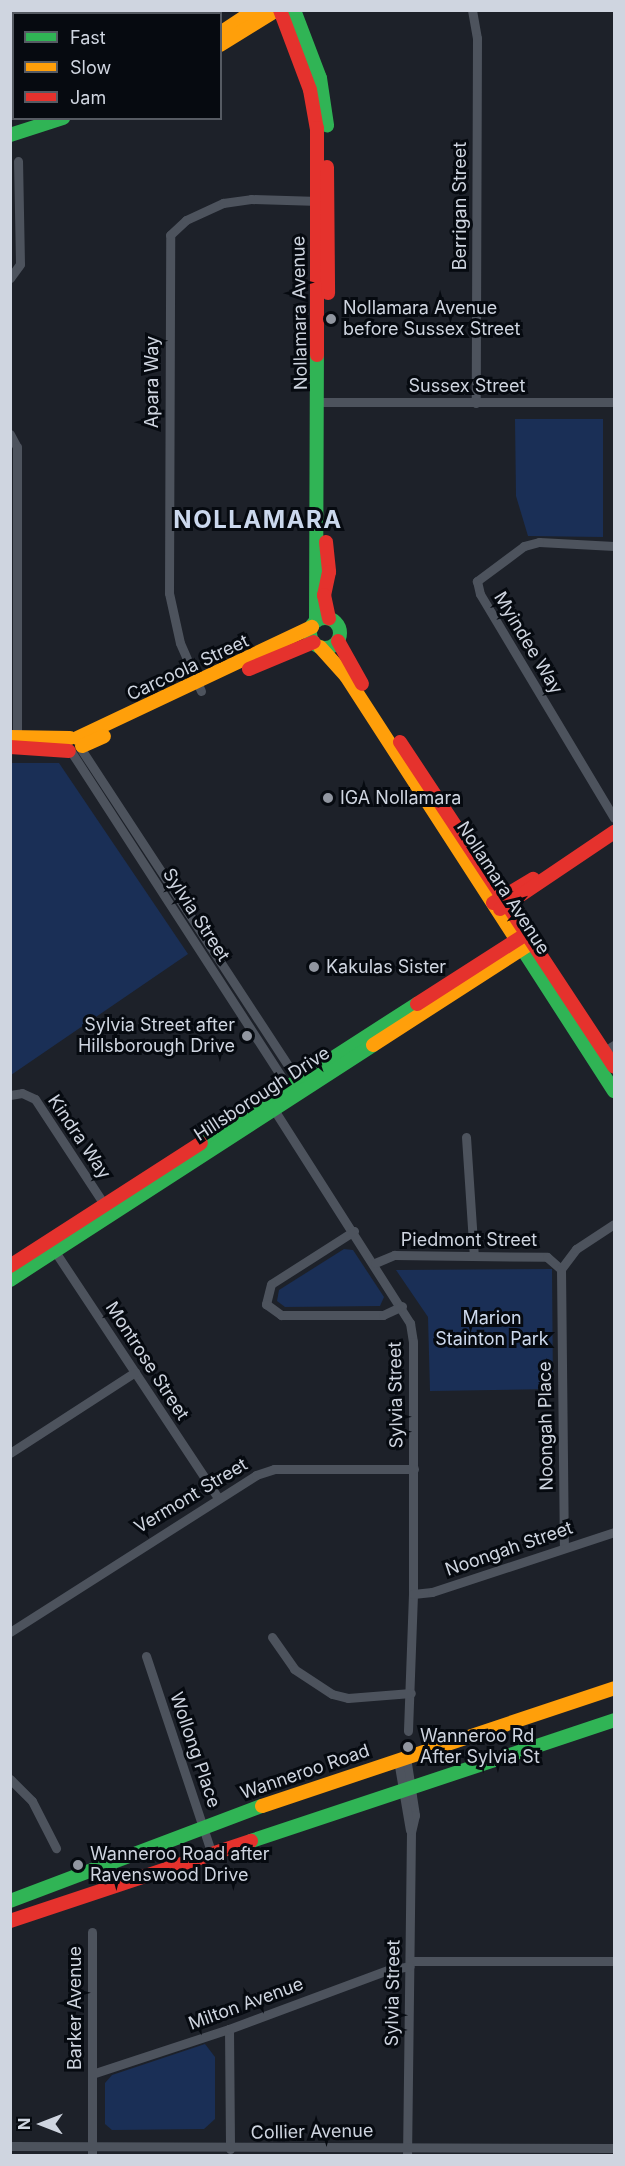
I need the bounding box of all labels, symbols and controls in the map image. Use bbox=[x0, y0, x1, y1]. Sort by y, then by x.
legend bbox=[12, 12, 222, 120]
text: Fast bbox=[70, 27, 106, 48]
text: Slow bbox=[70, 57, 111, 78]
text: Jam bbox=[70, 87, 106, 108]
street label: Berrigan Street bbox=[449, 142, 471, 270]
street label: Nollamara Avenue bbox=[288, 236, 312, 390]
place label: Nollamara Avenue before Sussex Street bbox=[343, 298, 520, 340]
marker: Nollamara Avenue before Sussex Street bbox=[324, 312, 338, 326]
street label: Apara Way bbox=[141, 336, 163, 428]
street label: Sussex Street bbox=[409, 375, 525, 397]
district label: NOLLAMARA bbox=[173, 506, 343, 534]
street label: Myindee Way bbox=[489, 588, 567, 698]
street label: Carcoola Street bbox=[124, 630, 252, 706]
place label: IGA Nollamara bbox=[340, 787, 461, 809]
marker: IGA Nollamara bbox=[321, 791, 335, 805]
street label: Nollamara Avenue bbox=[452, 817, 554, 959]
street label: Sylvia Street bbox=[158, 864, 234, 966]
place label: Kakulas Sister bbox=[326, 956, 446, 978]
marker: Kakulas Sister bbox=[307, 960, 321, 974]
place label: Sylvia Street after Hillsborough Drive bbox=[78, 1015, 235, 1058]
marker: Sylvia Street after Hillsborough Drive bbox=[240, 1029, 254, 1043]
street label: Hillsborough Drive bbox=[190, 1042, 334, 1146]
street label: Kindra Way bbox=[43, 1091, 115, 1183]
street label: Piedmont Street bbox=[401, 1229, 537, 1251]
street label: Montrose Street bbox=[101, 1298, 193, 1424]
park label: Marion Stainton Park bbox=[435, 1308, 549, 1350]
street label: Sylvia Street bbox=[384, 1342, 408, 1448]
street label: Noongah Place bbox=[534, 1361, 558, 1491]
street label: Vermont Street bbox=[131, 1454, 251, 1538]
street label: Noongah Street bbox=[442, 1517, 576, 1581]
street label: Wollong Place bbox=[165, 1689, 225, 1811]
place label: Wanneroo Rd After Sylvia St bbox=[420, 1726, 540, 1768]
street label: Wanneroo Road bbox=[238, 1740, 372, 1804]
marker: Wanneroo Rd After Sylvia St bbox=[401, 1740, 415, 1754]
place label: Wanneroo Road after Ravenswood Drive bbox=[90, 1844, 269, 1886]
marker: Wanneroo Road after Ravenswood Drive bbox=[71, 1858, 85, 1872]
street label: Sylvia Street bbox=[381, 1940, 405, 2046]
street label: Barker Avenue bbox=[64, 1946, 86, 2070]
street label: Milton Avenue bbox=[186, 1973, 306, 2035]
north arrow bbox=[12, 2094, 72, 2154]
text: N bbox=[14, 2118, 34, 2130]
street label: Collier Avenue bbox=[251, 2120, 373, 2144]

